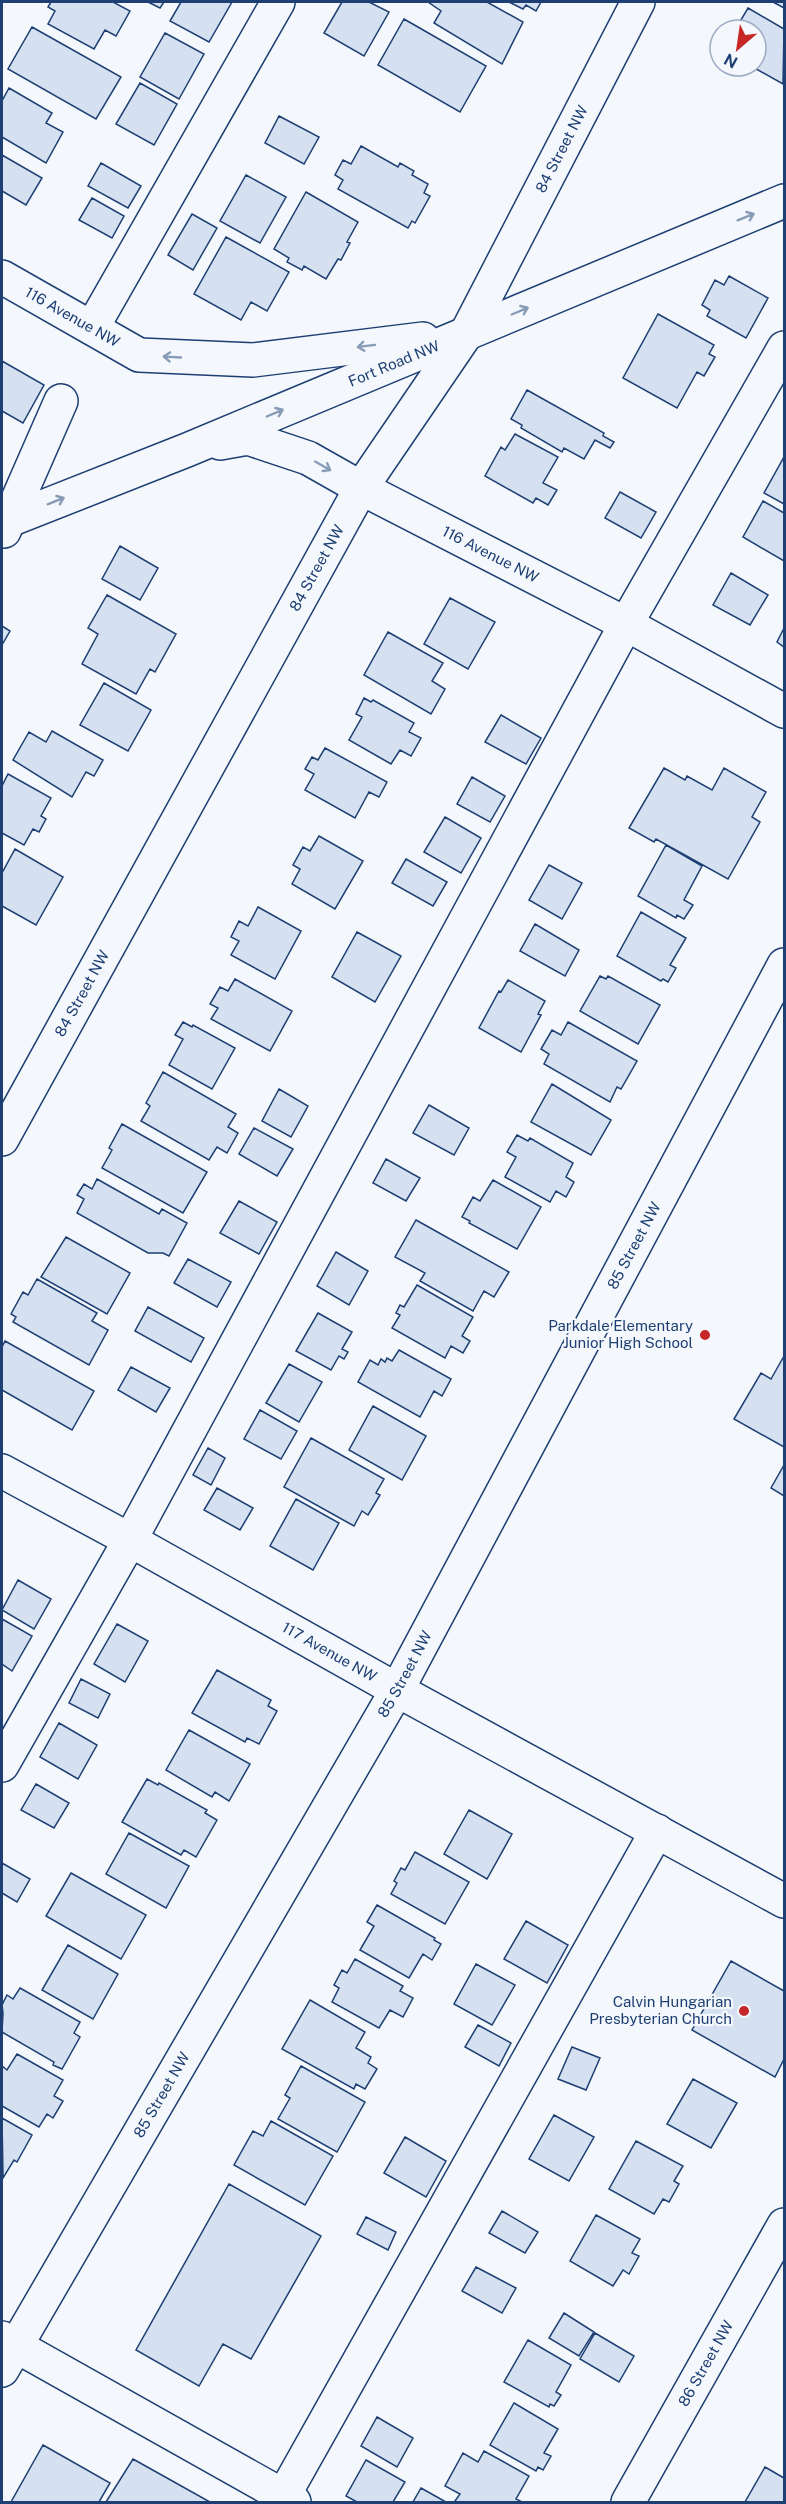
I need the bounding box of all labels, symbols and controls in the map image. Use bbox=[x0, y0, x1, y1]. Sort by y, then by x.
north arrow bbox=[708, 18, 768, 78]
text: N bbox=[721, 49, 741, 72]
street label: 84 Street NW bbox=[532, 102, 591, 195]
one-way arrow bbox=[736, 211, 754, 222]
street label: 116 Avenue NW bbox=[22, 283, 123, 350]
one-way arrow bbox=[511, 305, 529, 316]
street label: Fort Road NW bbox=[346, 337, 442, 390]
one-way arrow bbox=[357, 341, 377, 352]
one-way arrow bbox=[163, 351, 183, 362]
one-way arrow bbox=[266, 406, 284, 418]
one-way arrow bbox=[313, 461, 331, 472]
one-way arrow bbox=[46, 495, 65, 506]
street label: 84 Street NW bbox=[286, 522, 347, 614]
street label: 116 Avenue NW bbox=[440, 522, 542, 586]
street label: 84 Street NW bbox=[51, 947, 112, 1039]
street label: 85 Street NW bbox=[604, 1199, 664, 1292]
place label: Parkdale Elementary Junior High School bbox=[548, 1317, 693, 1351]
marker: Parkdale Elementary Junior High School bbox=[698, 1328, 712, 1342]
street label: 117 Avenue NW bbox=[279, 1618, 380, 1685]
street label: 85 Street NW bbox=[374, 1628, 435, 1720]
place label: Calvin Hungarian Presbyterian Church bbox=[589, 1993, 732, 2027]
marker: Calvin Hungarian Presbyterian Church bbox=[737, 2004, 751, 2018]
street label: 85 Street NW bbox=[130, 2049, 193, 2141]
street label: 86 Street NW bbox=[675, 2317, 736, 2409]

